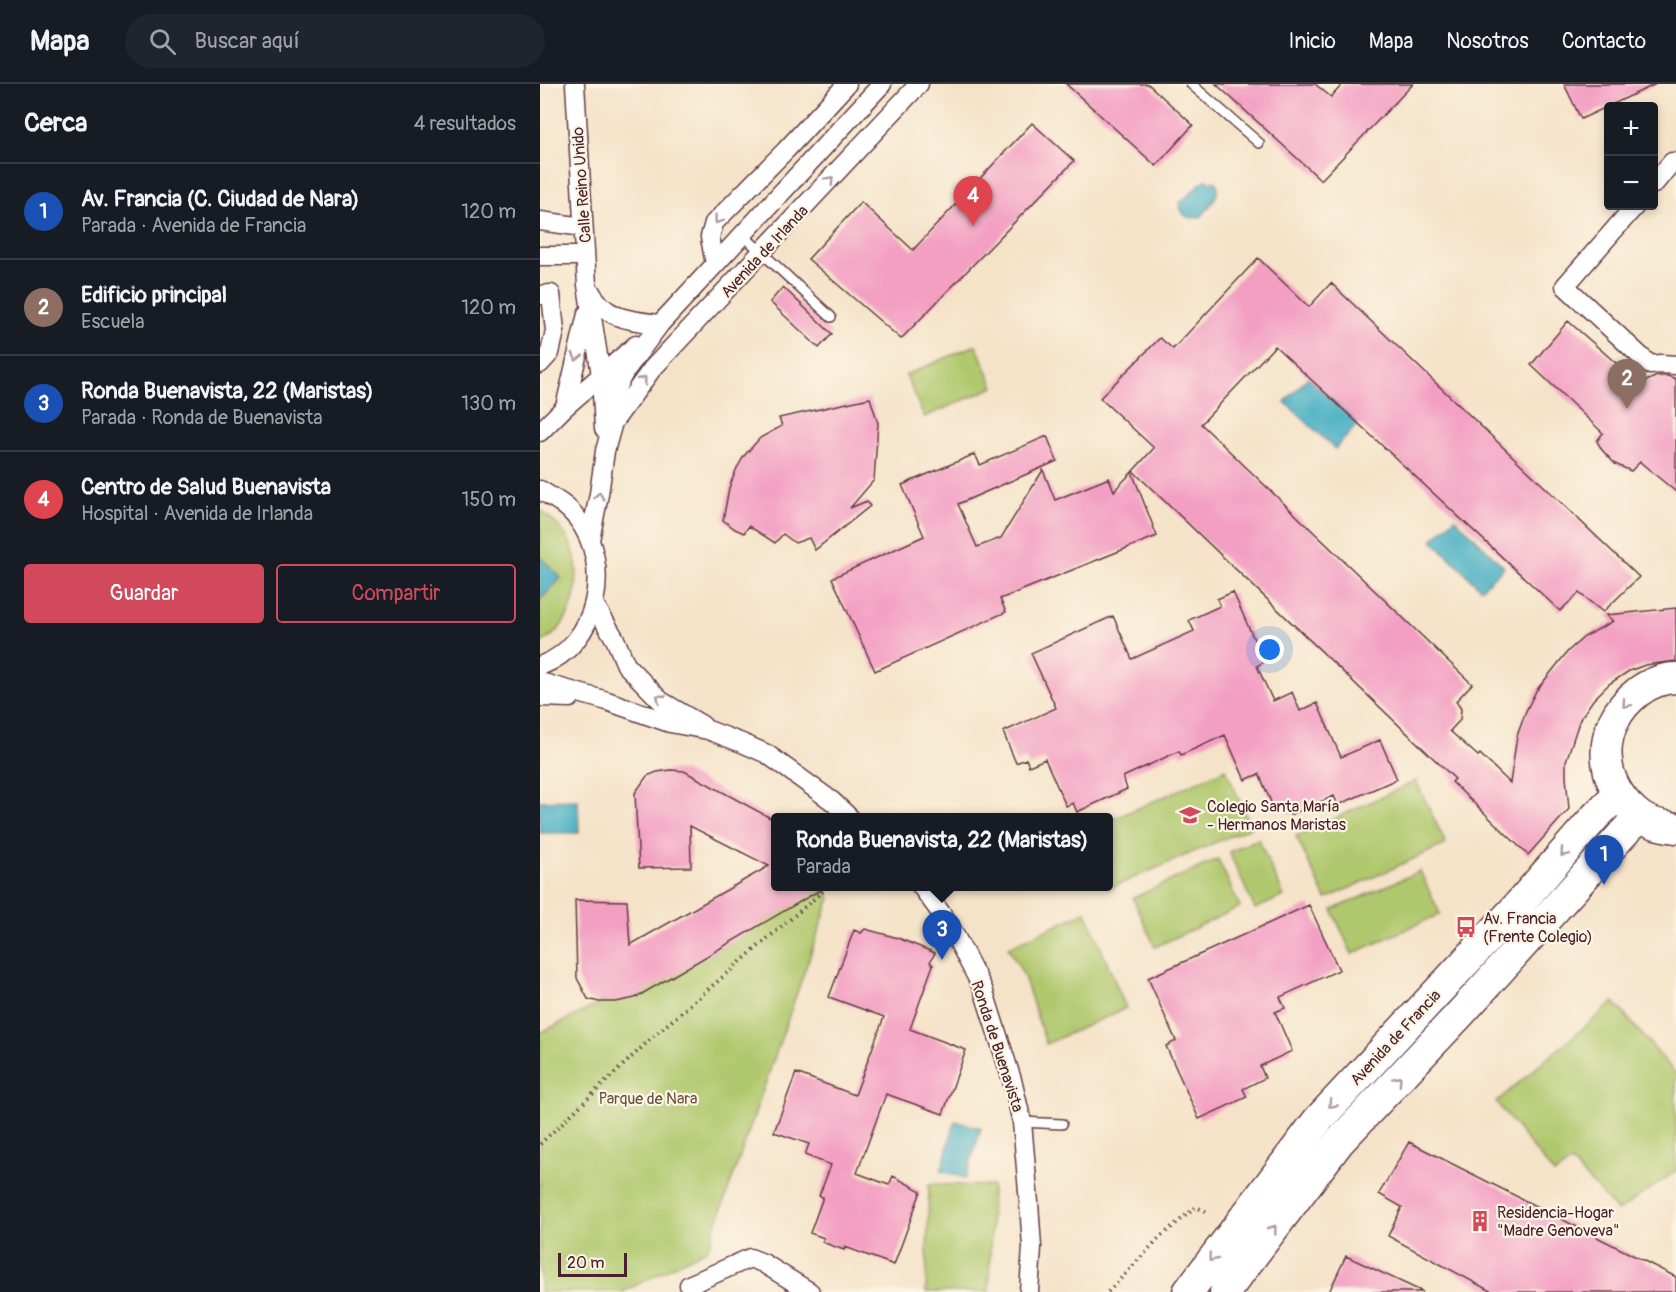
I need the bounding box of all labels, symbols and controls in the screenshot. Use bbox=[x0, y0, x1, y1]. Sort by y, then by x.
search box bbox=[125, 14, 545, 68]
text: Mapa bbox=[30, 24, 89, 59]
icon: search bbox=[146, 25, 179, 58]
text: Buscar aquí bbox=[194, 27, 300, 55]
text: Inicio bbox=[1289, 28, 1336, 55]
text: Mapa bbox=[1369, 28, 1413, 55]
text: Nosotros bbox=[1446, 28, 1529, 55]
text: Contacto bbox=[1562, 28, 1646, 55]
map controls bbox=[1604, 102, 1658, 210]
button: + bbox=[1604, 102, 1658, 156]
text: Cerca bbox=[24, 107, 87, 139]
text: 4 resultados bbox=[414, 111, 516, 136]
street label: Calle Reino Unido bbox=[568, 126, 596, 244]
button: − bbox=[1604, 156, 1658, 210]
pin: 4 bbox=[954, 176, 992, 226]
one-way arrow bbox=[823, 177, 834, 187]
text: Av. Francia (C. Ciudad de Nara) bbox=[81, 185, 360, 213]
text: 1 bbox=[40, 199, 47, 224]
text: 120 m bbox=[461, 199, 516, 224]
street label: Avenida de Irlanda bbox=[717, 201, 813, 302]
text: Parada · Avenida de Francia bbox=[81, 213, 306, 238]
one-way arrow bbox=[714, 213, 725, 224]
text: Edificio principal bbox=[81, 281, 227, 309]
text: 2 bbox=[38, 295, 49, 320]
text: 120 m bbox=[461, 295, 516, 320]
text: Escuela bbox=[81, 309, 144, 334]
one-way arrow bbox=[571, 352, 584, 362]
pin: 2 bbox=[1608, 360, 1646, 409]
one-way arrow bbox=[636, 376, 647, 387]
text: Ronda Buenavista, 22 (Maristas) bbox=[81, 377, 374, 405]
text: 3 bbox=[38, 391, 49, 416]
text: 130 m bbox=[461, 391, 516, 416]
text: Parada · Ronda de Buenavista bbox=[81, 405, 323, 430]
text: Centro de Salud Buenavista bbox=[81, 473, 331, 501]
text: 4 bbox=[38, 487, 49, 512]
text: 150 m bbox=[462, 487, 516, 512]
one-way arrow bbox=[592, 491, 604, 500]
text: Hospital · Avenida de Irlanda bbox=[81, 501, 313, 526]
button: Guardar bbox=[24, 564, 264, 623]
button: Compartir bbox=[276, 564, 516, 623]
your location bbox=[1255, 635, 1284, 664]
one-way arrow bbox=[655, 694, 666, 705]
one-way arrow bbox=[1622, 697, 1633, 708]
place label: Colegio Santa María - Hermanos Maristas bbox=[1207, 797, 1346, 835]
school or university icon: Colegio Santa María - Hermanos Maristas bbox=[1178, 803, 1202, 827]
popup bbox=[771, 813, 1113, 891]
text: Ronda Buenavista, 22 (Maristas) bbox=[796, 826, 1088, 854]
pin: 1 bbox=[1584, 836, 1624, 885]
one-way arrow bbox=[1560, 846, 1571, 856]
text: Parada bbox=[796, 854, 851, 879]
place label: Av. Francia (Frente Colegio) bbox=[1483, 909, 1593, 947]
pin: 3 bbox=[922, 910, 962, 960]
bus stop icon: Av. Francia (Frente Colegio) bbox=[1454, 915, 1478, 939]
street label: Ronda de Buenavista bbox=[966, 978, 1028, 1115]
street label: Avenida de Francia bbox=[1346, 986, 1445, 1090]
one-way arrow bbox=[1391, 1076, 1402, 1087]
park label: Parque de Nara bbox=[598, 1089, 698, 1109]
one-way arrow bbox=[1328, 1097, 1339, 1108]
place label: Residencia-Hogar "Madre Genoveva" bbox=[1497, 1203, 1619, 1241]
building icon: Residencia-Hogar "Madre Genoveva" bbox=[1468, 1209, 1492, 1233]
one-way arrow bbox=[1266, 1224, 1277, 1235]
scale bar bbox=[558, 1250, 627, 1278]
one-way arrow bbox=[1209, 1251, 1220, 1262]
text: 20 m bbox=[567, 1253, 605, 1273]

